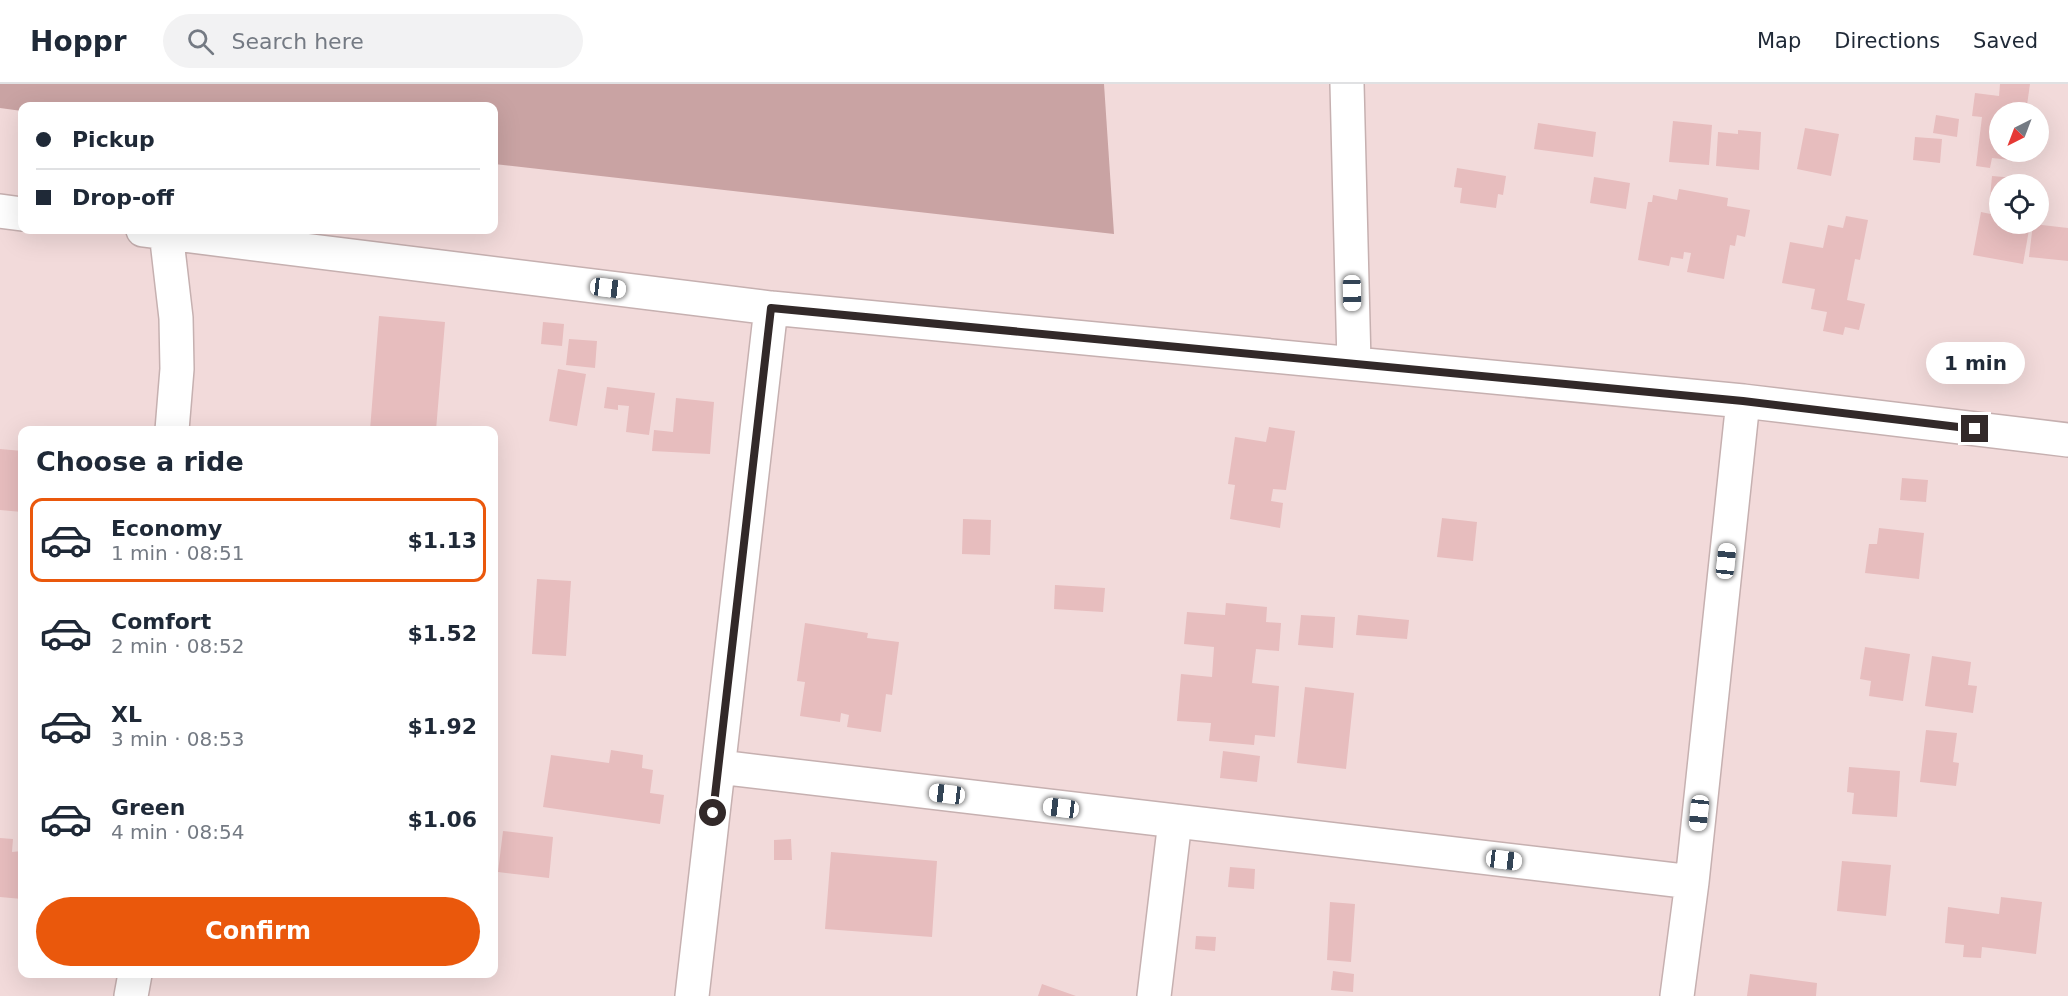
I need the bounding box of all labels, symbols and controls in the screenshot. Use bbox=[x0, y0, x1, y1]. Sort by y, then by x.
search box bbox=[163, 14, 583, 68]
text: Hoppr bbox=[30, 25, 127, 58]
icon: search bbox=[184, 25, 217, 58]
text: Search here bbox=[232, 29, 364, 54]
text: Map bbox=[1757, 29, 1801, 53]
text: Directions bbox=[1834, 29, 1940, 53]
text: Saved bbox=[1973, 29, 2038, 53]
north arrow bbox=[1989, 102, 2049, 162]
map controls bbox=[1989, 102, 2049, 234]
text: Pickup bbox=[72, 127, 155, 152]
button: locate bbox=[1989, 174, 2049, 234]
text: Drop-off bbox=[72, 185, 174, 210]
car bbox=[1343, 275, 1361, 311]
car bbox=[589, 277, 627, 299]
callout: 1 min bbox=[1926, 342, 2024, 384]
text: 1 min bbox=[1944, 351, 2007, 375]
route end bbox=[1961, 415, 1988, 442]
text: Choose a ride bbox=[36, 446, 244, 477]
icon: car bbox=[39, 513, 93, 567]
text: Economy bbox=[111, 516, 222, 541]
text: $1.13 bbox=[407, 528, 477, 553]
text: 1 min · 08:51 bbox=[111, 541, 245, 565]
car bbox=[1715, 542, 1737, 580]
icon: car bbox=[39, 606, 93, 660]
text: Comfort bbox=[111, 609, 211, 634]
text: $1.52 bbox=[407, 621, 477, 646]
text: 2 min · 08:52 bbox=[111, 634, 245, 658]
icon: car bbox=[39, 699, 93, 753]
text: XL bbox=[111, 702, 142, 727]
text: $1.92 bbox=[407, 714, 477, 739]
text: 3 min · 08:53 bbox=[111, 727, 245, 751]
car bbox=[928, 783, 966, 805]
icon: car bbox=[39, 792, 93, 846]
car bbox=[1688, 794, 1710, 832]
text: Green bbox=[111, 795, 185, 820]
car bbox=[1042, 797, 1080, 819]
route start bbox=[699, 799, 726, 826]
text: $1.06 bbox=[407, 807, 477, 832]
text: 4 min · 08:54 bbox=[111, 820, 245, 844]
car bbox=[1485, 849, 1523, 871]
button: Confirm bbox=[36, 897, 480, 966]

